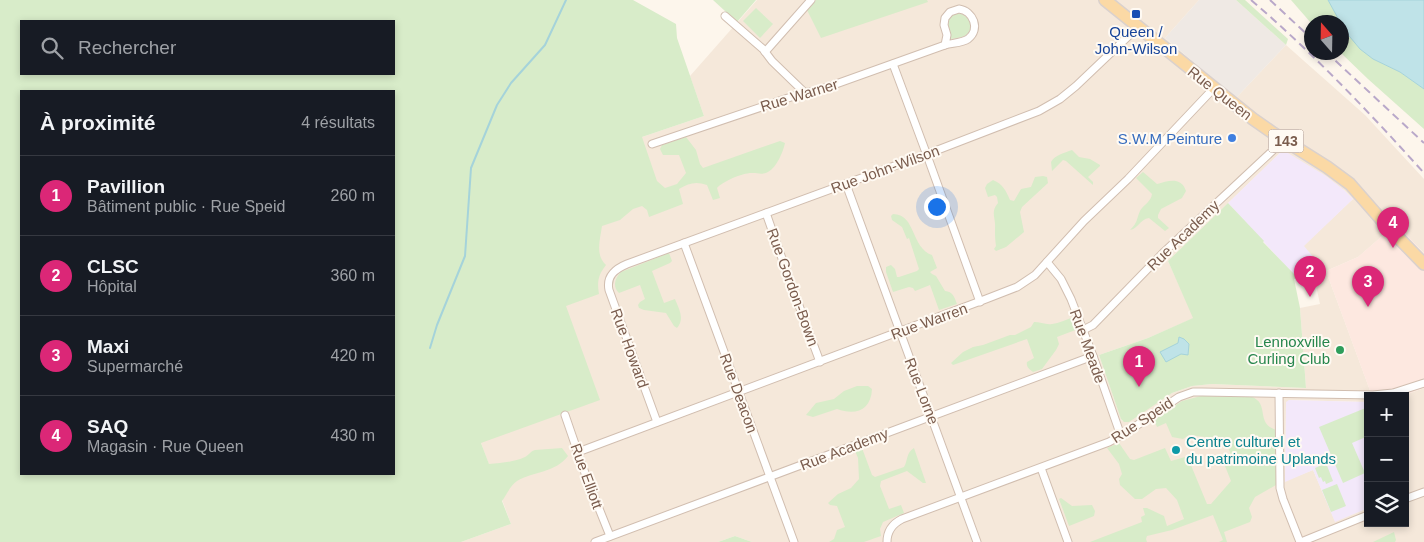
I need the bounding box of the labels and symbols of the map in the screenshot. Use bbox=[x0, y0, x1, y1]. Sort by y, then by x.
marker: Queen / John-Wilson bbox=[1130, 8, 1142, 20]
north arrow bbox=[1304, 15, 1349, 60]
place label: Queen / John-Wilson bbox=[1095, 23, 1177, 57]
street label: Rue Queen bbox=[1185, 63, 1255, 123]
street label: Rue Warner bbox=[758, 75, 840, 115]
place label: S.W.M Peinture bbox=[1118, 130, 1222, 147]
road number: 143 bbox=[1268, 130, 1304, 152]
marker: S.W.M Peinture bbox=[1226, 132, 1238, 144]
street label: Rue John-Wilson bbox=[828, 141, 942, 197]
your location bbox=[924, 194, 950, 220]
street label: Rue Academy bbox=[1144, 196, 1223, 274]
pin: 4 bbox=[1377, 207, 1409, 248]
street label: Rue Gordon-Bown bbox=[764, 226, 822, 348]
pin: 2 bbox=[1294, 256, 1326, 297]
pin: 3 bbox=[1352, 266, 1384, 307]
street label: Rue Warren bbox=[888, 299, 970, 343]
street label: Rue Howard bbox=[608, 306, 652, 390]
street label: Rue Meade bbox=[1067, 307, 1109, 385]
place label: Lennoxville Curling Club bbox=[1247, 333, 1330, 367]
marker: Lennoxville Curling Club bbox=[1334, 344, 1346, 356]
pin: 1 bbox=[1123, 346, 1155, 387]
street label: Rue Deacon bbox=[717, 351, 761, 435]
street label: Rue Lorne bbox=[902, 355, 942, 427]
street label: Rue Speid bbox=[1108, 394, 1176, 446]
street label: Rue Academy bbox=[797, 424, 891, 474]
place label: Centre culturel et du patrimoine Uplands bbox=[1186, 433, 1336, 467]
street label: Rue Elliott bbox=[567, 441, 607, 512]
marker: Centre culturel et du patrimoine Uplands bbox=[1170, 444, 1182, 456]

